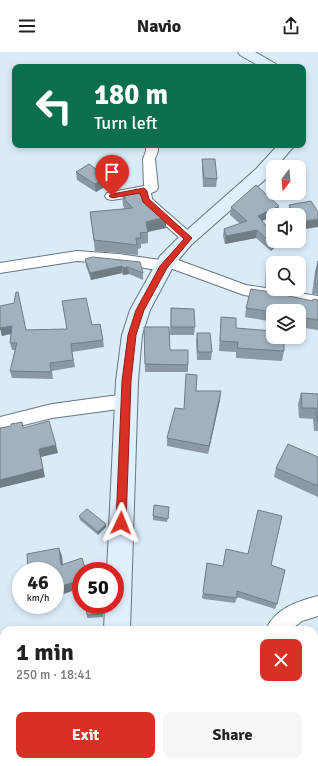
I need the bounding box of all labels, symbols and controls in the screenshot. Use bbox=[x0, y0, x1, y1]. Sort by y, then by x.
icon: menu bbox=[16, 15, 38, 37]
text: Navio bbox=[137, 15, 181, 37]
icon: share bbox=[280, 15, 302, 37]
text: 180 m bbox=[94, 78, 168, 112]
icon: left bbox=[28, 80, 80, 132]
text: Turn left bbox=[94, 112, 157, 134]
pin bbox=[95, 155, 129, 196]
north arrow bbox=[266, 160, 306, 200]
map controls bbox=[266, 160, 306, 344]
icon: arrive bbox=[101, 161, 123, 183]
button: sound bbox=[266, 208, 306, 248]
button: search bbox=[266, 256, 306, 296]
button: layers bbox=[266, 304, 306, 344]
position arrow bbox=[100, 502, 142, 544]
speed limit sign: 50 bbox=[72, 562, 124, 614]
text: 46 bbox=[27, 570, 49, 595]
text: km/h bbox=[27, 592, 49, 604]
text: 1 min bbox=[16, 637, 74, 667]
button: close bbox=[260, 639, 302, 681]
text: 250 m · 18:41 bbox=[16, 667, 92, 683]
button: Exit bbox=[16, 712, 155, 758]
button: Share bbox=[163, 712, 302, 758]

